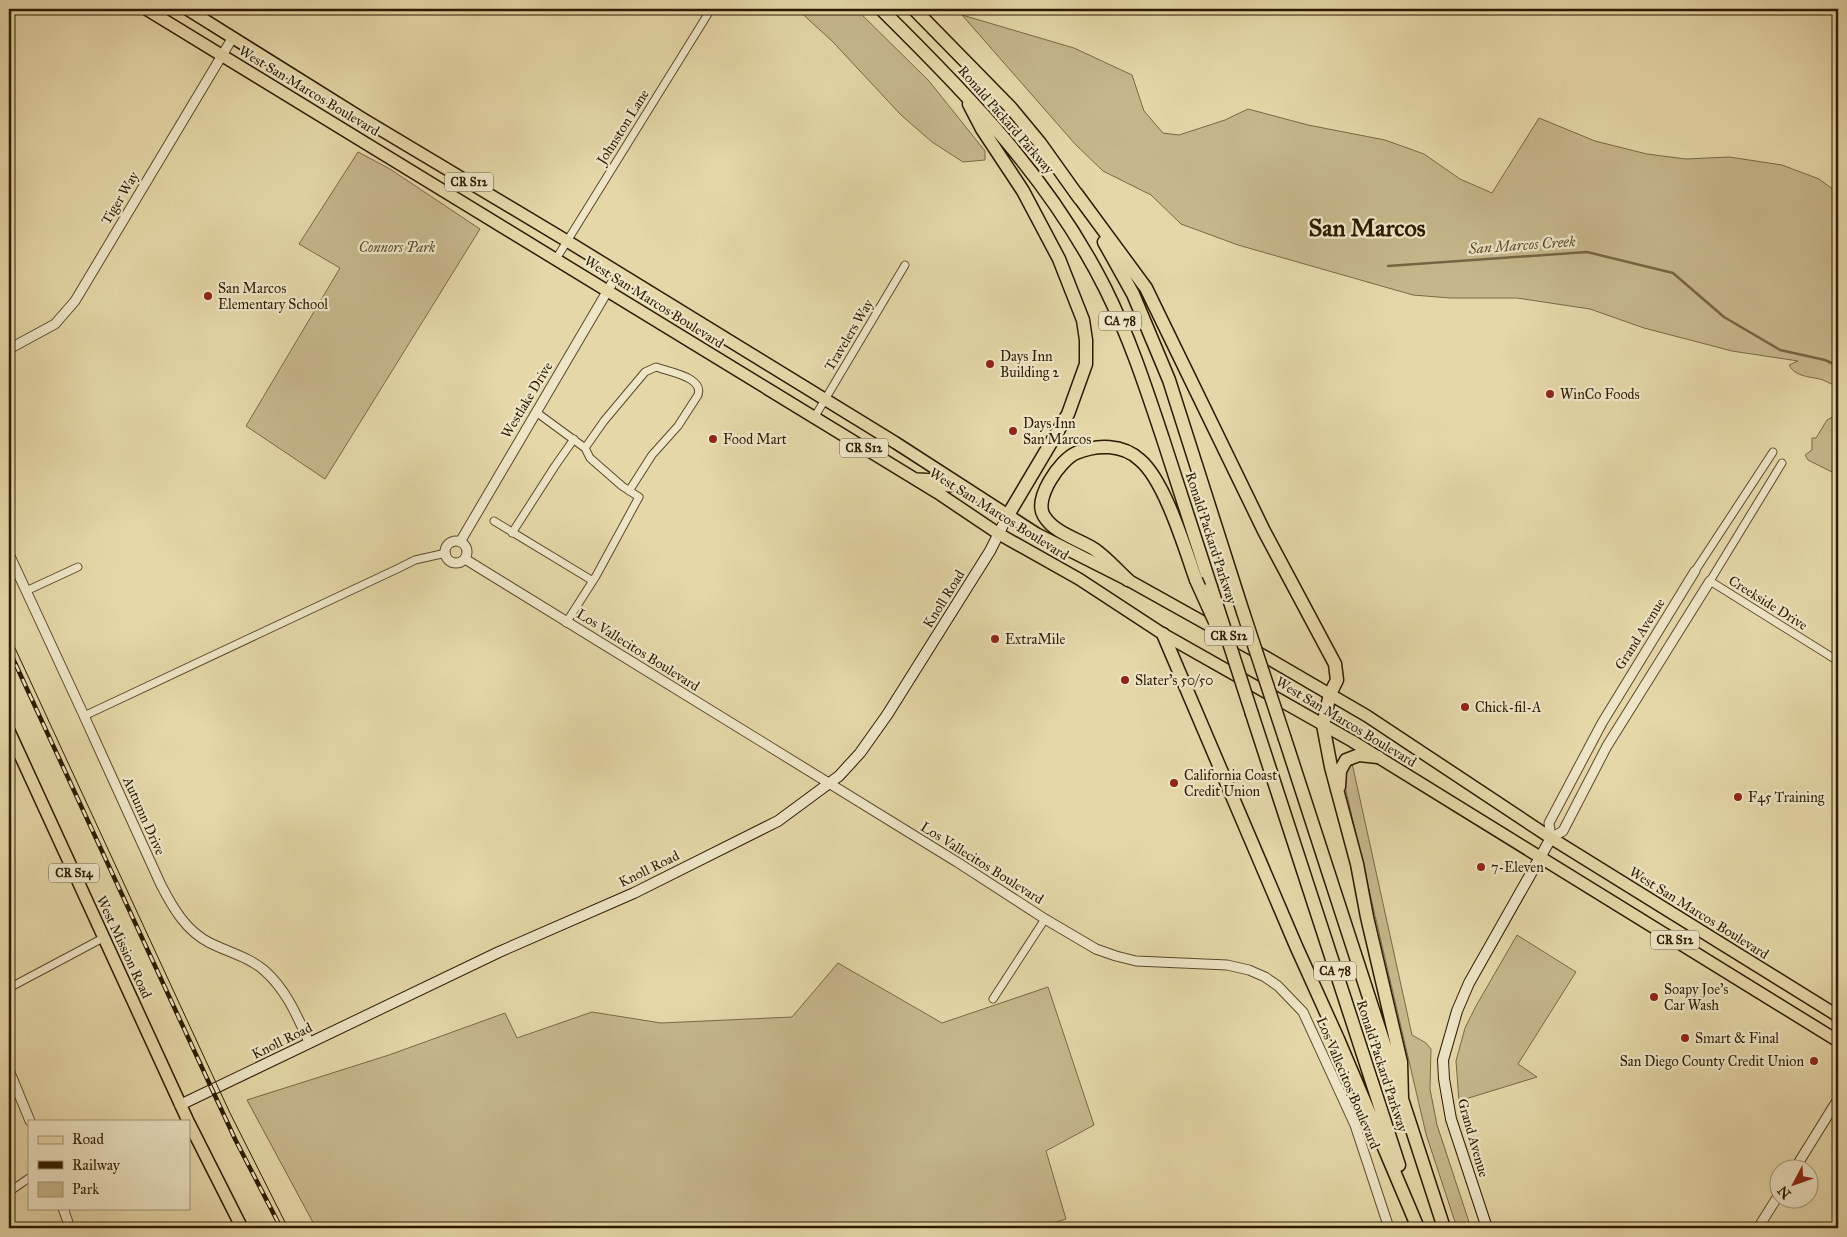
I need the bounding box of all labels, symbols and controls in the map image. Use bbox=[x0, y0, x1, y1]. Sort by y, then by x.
street label: West San Marcos Boulevard bbox=[236, 42, 382, 140]
street label: Ronald Packard Parkway bbox=[954, 62, 1058, 178]
street label: Johnston Lane bbox=[592, 86, 654, 170]
street label: Tiger Way bbox=[98, 168, 143, 228]
road number: CR S12 bbox=[445, 172, 493, 192]
district label: San Marcos bbox=[1308, 213, 1426, 243]
water label: San Marcos Creek bbox=[1467, 232, 1576, 258]
park label: Connors Park bbox=[359, 239, 436, 256]
street label: West San Marcos Boulevard bbox=[581, 252, 727, 352]
place label: San Marcos Elementary School bbox=[218, 280, 328, 313]
marker: San Marcos Elementary School bbox=[202, 290, 214, 302]
street label: Travelers Way bbox=[821, 296, 877, 374]
road number: CA 78 bbox=[1099, 312, 1141, 331]
place label: Days Inn Building 2 bbox=[1000, 348, 1059, 381]
marker: Days Inn Building 2 bbox=[984, 358, 996, 370]
street label: Westlake Drive bbox=[498, 359, 556, 441]
place label: WinCo Foods bbox=[1560, 386, 1640, 403]
marker: WinCo Foods bbox=[1544, 388, 1556, 400]
place label: Days Inn San Marcos bbox=[1023, 415, 1091, 448]
marker: Days Inn San Marcos bbox=[1007, 425, 1019, 437]
place label: Food Mart bbox=[723, 431, 787, 448]
marker: Food Mart bbox=[707, 433, 719, 445]
road number: CR S12 bbox=[840, 438, 888, 458]
street label: West San Marcos Boulevard bbox=[926, 464, 1072, 564]
street label: Ronald Packard Parkway bbox=[1182, 470, 1241, 607]
street label: Knoll Road bbox=[920, 567, 968, 631]
street label: Creekside Drive bbox=[1725, 572, 1811, 634]
street label: Grand Avenue bbox=[1611, 595, 1669, 673]
street label: Los Vallecitos Boulevard bbox=[573, 605, 703, 695]
road number: CR S12 bbox=[1205, 626, 1253, 646]
place label: ExtraMile bbox=[1005, 631, 1065, 648]
marker: ExtraMile bbox=[989, 633, 1001, 645]
place label: Slater's 50/50 bbox=[1135, 672, 1213, 689]
street label: West San Marcos Boulevard bbox=[1273, 673, 1419, 771]
marker: Slater's 50/50 bbox=[1119, 674, 1131, 686]
place label: Chick-fil-A bbox=[1475, 699, 1542, 716]
marker: Chick-fil-A bbox=[1459, 701, 1471, 713]
place label: California Coast Credit Union bbox=[1184, 767, 1277, 800]
street label: Autumn Drive bbox=[119, 773, 169, 858]
marker: California Coast Credit Union bbox=[1168, 777, 1180, 789]
place label: F45 Training bbox=[1748, 789, 1825, 806]
marker: F45 Training bbox=[1732, 791, 1744, 803]
street label: Los Vallecitos Boulevard bbox=[917, 818, 1047, 908]
street label: Knoll Road bbox=[616, 847, 682, 891]
place label: 7-Eleven bbox=[1491, 859, 1544, 876]
marker: 7-Eleven bbox=[1475, 861, 1487, 873]
street label: West San Marcos Boulevard bbox=[1626, 863, 1772, 963]
road number: CR S14 bbox=[49, 864, 99, 882]
street label: West Mission Road bbox=[93, 893, 155, 1001]
road number: CR S12 bbox=[1651, 930, 1699, 950]
road number: CA 78 bbox=[1314, 961, 1356, 980]
place label: Soapy Joe's Car Wash bbox=[1664, 981, 1728, 1014]
marker: Soapy Joe's Car Wash bbox=[1648, 991, 1660, 1003]
street label: Ronald Packard Parkway bbox=[1353, 998, 1412, 1135]
street label: Los Vallecitos Boulevard bbox=[1312, 1014, 1384, 1152]
street label: Knoll Road bbox=[249, 1019, 315, 1063]
place label: Smart & Final bbox=[1695, 1030, 1779, 1047]
marker: Smart & Final bbox=[1679, 1032, 1691, 1044]
place label: San Diego County Credit Union bbox=[1620, 1053, 1804, 1070]
marker: San Diego County Credit Union bbox=[1808, 1055, 1820, 1067]
street label: Grand Avenue bbox=[1454, 1097, 1492, 1179]
legend bbox=[28, 1120, 190, 1210]
text: Road bbox=[72, 1130, 104, 1148]
text: Railway bbox=[72, 1156, 121, 1174]
north arrow bbox=[1770, 1160, 1820, 1210]
text: Park bbox=[72, 1180, 99, 1198]
text: N bbox=[1774, 1182, 1795, 1202]

